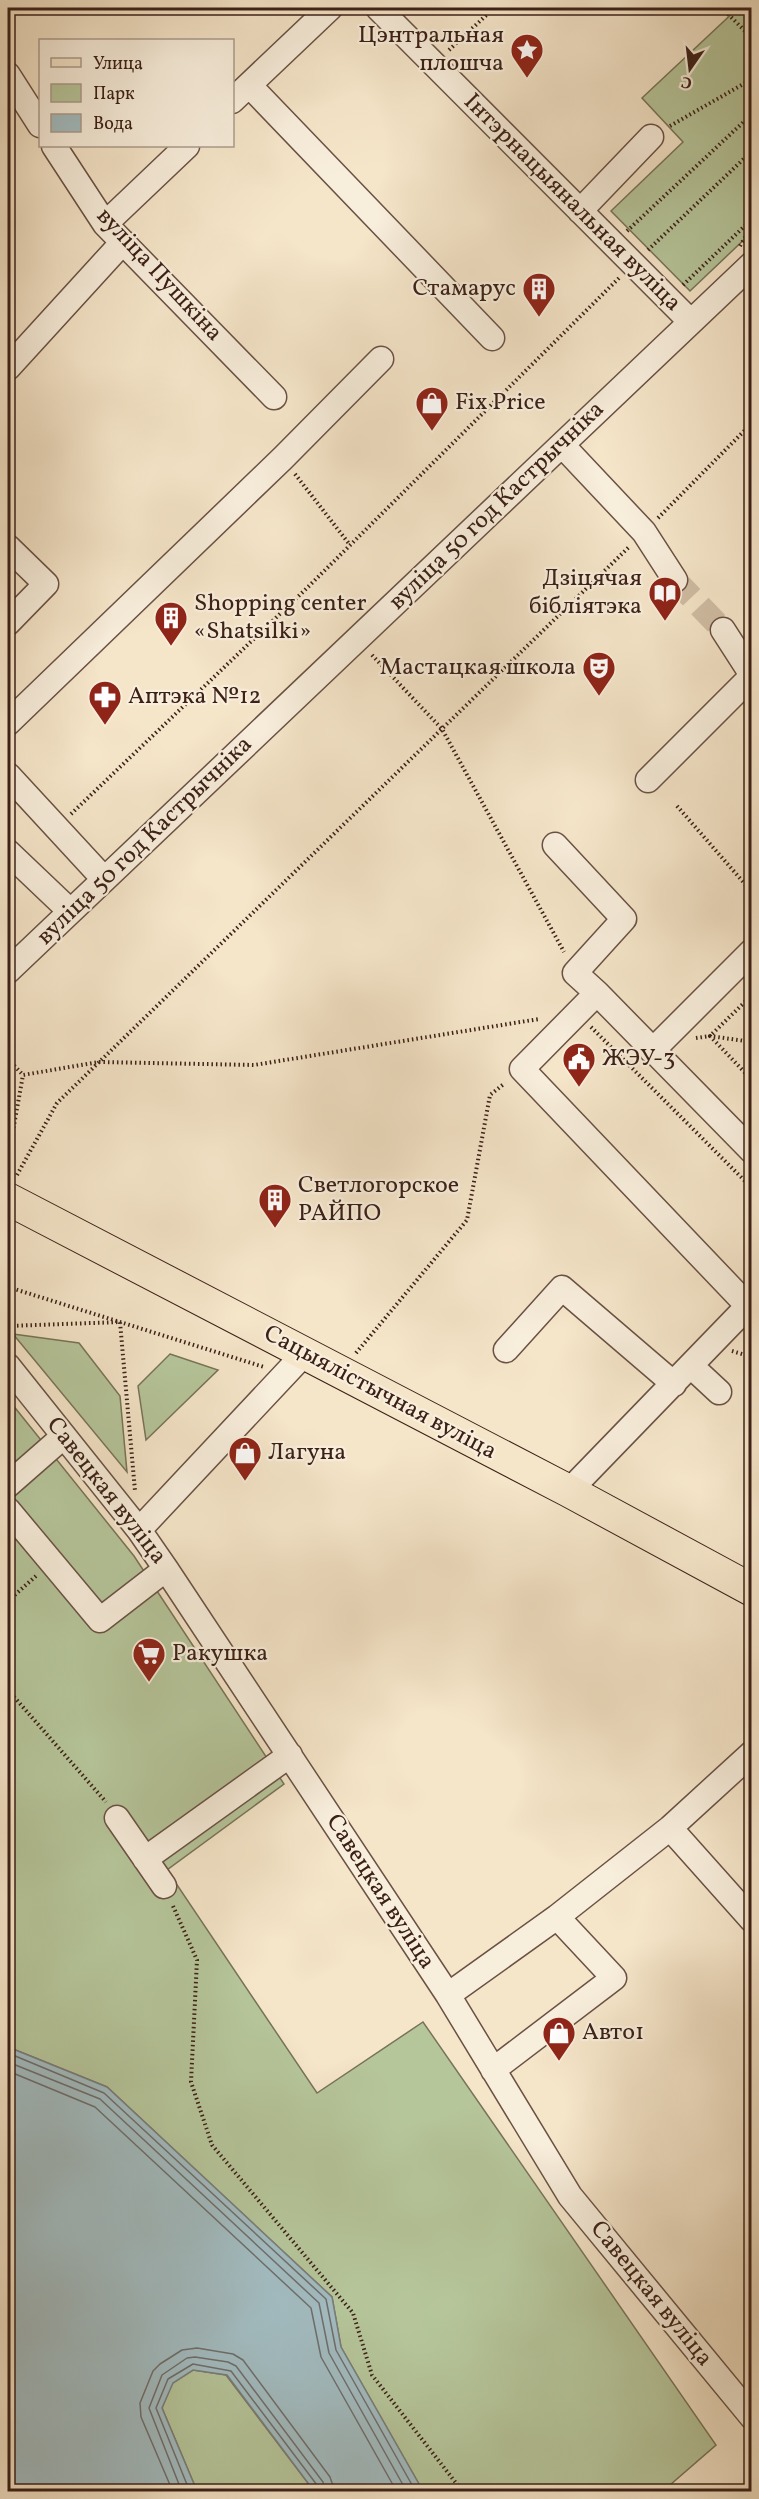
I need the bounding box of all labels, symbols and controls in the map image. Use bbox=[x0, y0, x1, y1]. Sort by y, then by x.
place label: Цэнтральная плошча bbox=[358, 19, 504, 81]
place icon: Цэнтральная плошча bbox=[509, 32, 545, 79]
legend bbox=[39, 39, 234, 147]
north arrow bbox=[660, 39, 720, 99]
text: Улица bbox=[93, 52, 143, 77]
text: С bbox=[679, 70, 695, 94]
text: Парк bbox=[93, 82, 135, 107]
street label: Інтэрнацыянальная вуліца bbox=[455, 86, 689, 320]
text: Вода bbox=[93, 112, 133, 137]
street label: вуліца Пушкіна bbox=[88, 200, 230, 350]
building icon: Стамарус bbox=[521, 271, 557, 318]
place label: Стамарус bbox=[413, 272, 516, 306]
shop icon: Fix Price bbox=[414, 385, 450, 432]
place label: Fix Price bbox=[455, 386, 546, 420]
street label: вуліца 50 год Кастрычніка bbox=[381, 394, 613, 618]
place label: Дзіцячая бібліятэка bbox=[529, 562, 642, 624]
library icon: Дзіцячая бібліятэка bbox=[647, 575, 683, 622]
place label: Shopping center «Shatsilki» bbox=[194, 587, 367, 649]
building icon: Shopping center «Shatsilki» bbox=[153, 600, 189, 647]
theatre icon: Мастацкая школа bbox=[581, 650, 617, 697]
place label: Мастацкая школа bbox=[380, 651, 576, 685]
pharmacy icon: Аптэка №12 bbox=[87, 679, 123, 726]
place label: Аптэка №12 bbox=[128, 680, 261, 714]
street label: вуліца 50 год Кастрычніка bbox=[29, 729, 261, 953]
public building icon: ЖЭУ-3 bbox=[561, 1041, 597, 1088]
place label: ЖЭУ-3 bbox=[602, 1042, 675, 1076]
place label: Светлогорское РАЙПО bbox=[298, 1169, 459, 1231]
building icon: Светлогорское РАЙПО bbox=[257, 1182, 293, 1229]
street label: Сацыялістычная вуліца bbox=[257, 1317, 503, 1469]
street label: Савецкая вуліца bbox=[38, 1410, 174, 1572]
shop icon: Лагуна bbox=[227, 1435, 263, 1482]
place label: Лагуна bbox=[268, 1436, 346, 1470]
supermarket icon: Ракушка bbox=[131, 1636, 167, 1683]
place label: Ракушка bbox=[172, 1637, 268, 1671]
street label: Савецкая вуліца bbox=[317, 1808, 443, 1976]
shop icon: Авто1 bbox=[541, 2015, 577, 2062]
place label: Авто1 bbox=[582, 2016, 644, 2050]
street label: Савецкая вуліца bbox=[582, 2214, 720, 2374]

